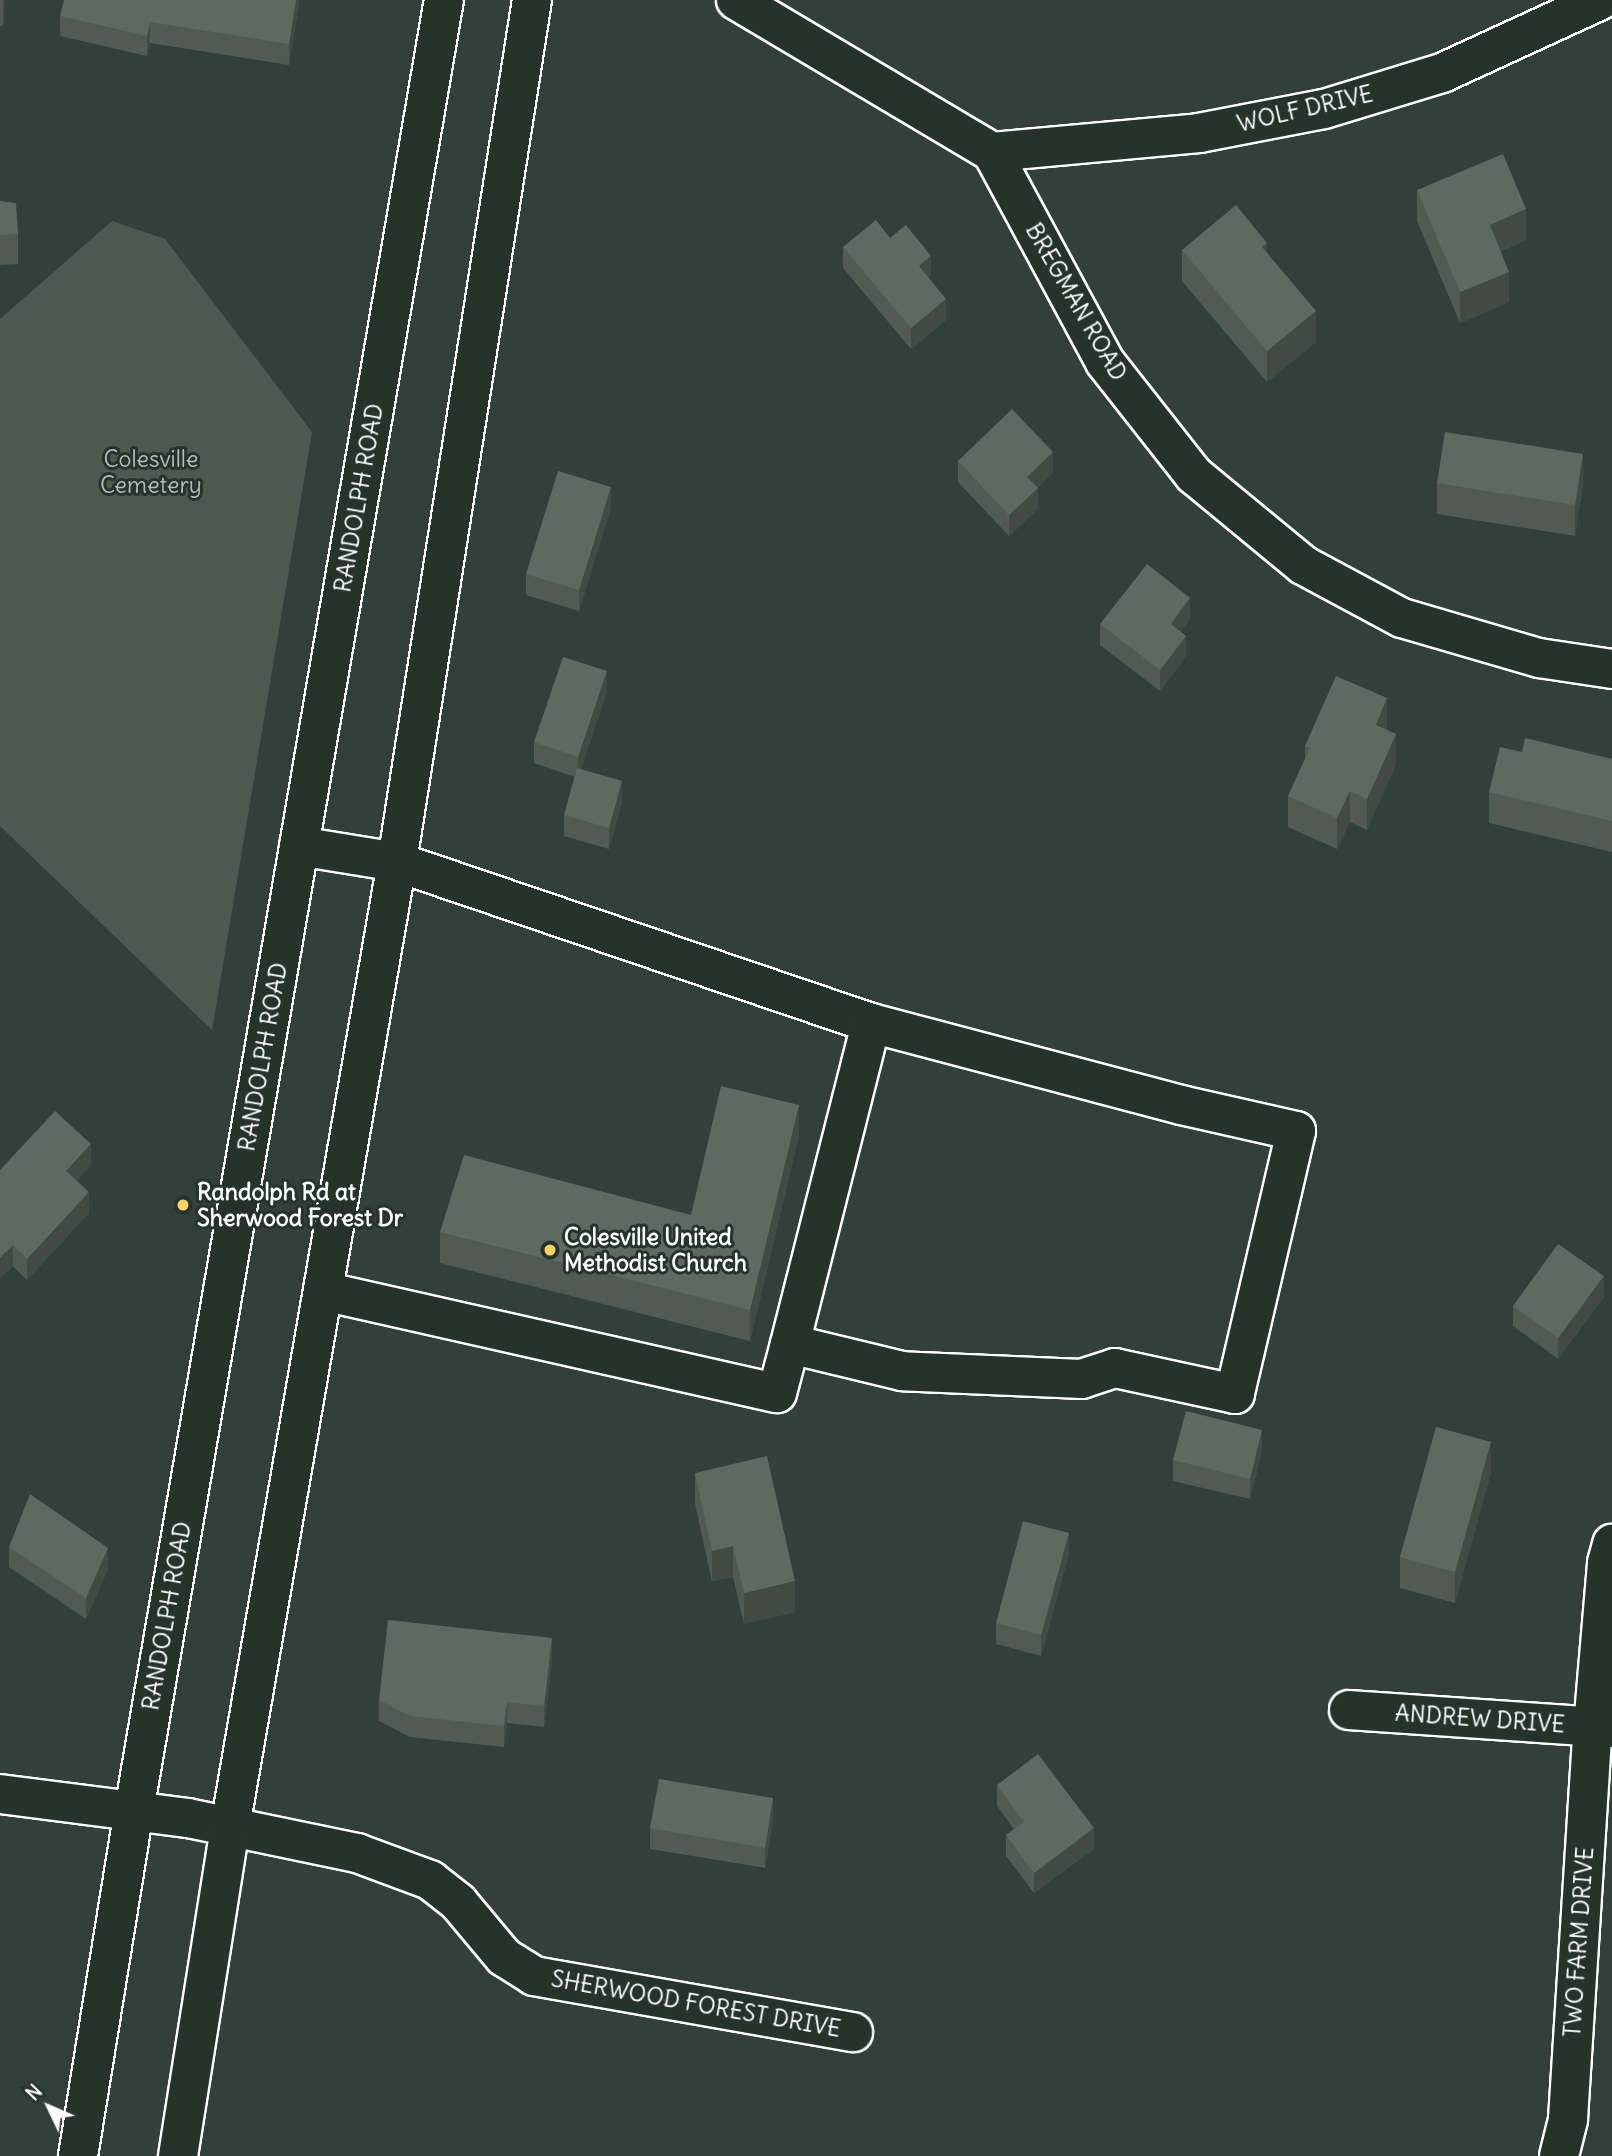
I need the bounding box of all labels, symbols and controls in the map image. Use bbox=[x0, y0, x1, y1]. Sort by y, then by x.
street label: WOLF DRIVE bbox=[1234, 80, 1376, 138]
street label: BREGMAN ROAD bbox=[1020, 218, 1132, 386]
street label: RANDOLPH ROAD bbox=[329, 402, 389, 594]
park label: Colesville Cemetery bbox=[100, 445, 202, 499]
street label: RANDOLPH ROAD bbox=[233, 961, 293, 1153]
place label: Randolph Rd at Sherwood Forest Dr bbox=[197, 1178, 403, 1232]
marker: Randolph Rd at Sherwood Forest Dr bbox=[175, 1197, 191, 1213]
place label: Colesville United Methodist Church bbox=[564, 1223, 747, 1277]
marker: Colesville United Methodist Church bbox=[542, 1242, 558, 1258]
street label: RANDOLPH ROAD bbox=[137, 1520, 197, 1712]
street label: ANDREW DRIVE bbox=[1394, 1699, 1566, 1739]
street label: TWO FARM DRIVE bbox=[1559, 1846, 1599, 2038]
street label: SHERWOOD FOREST DRIVE bbox=[549, 1965, 843, 2043]
north arrow bbox=[14, 2072, 84, 2142]
text: N bbox=[21, 2079, 47, 2105]

